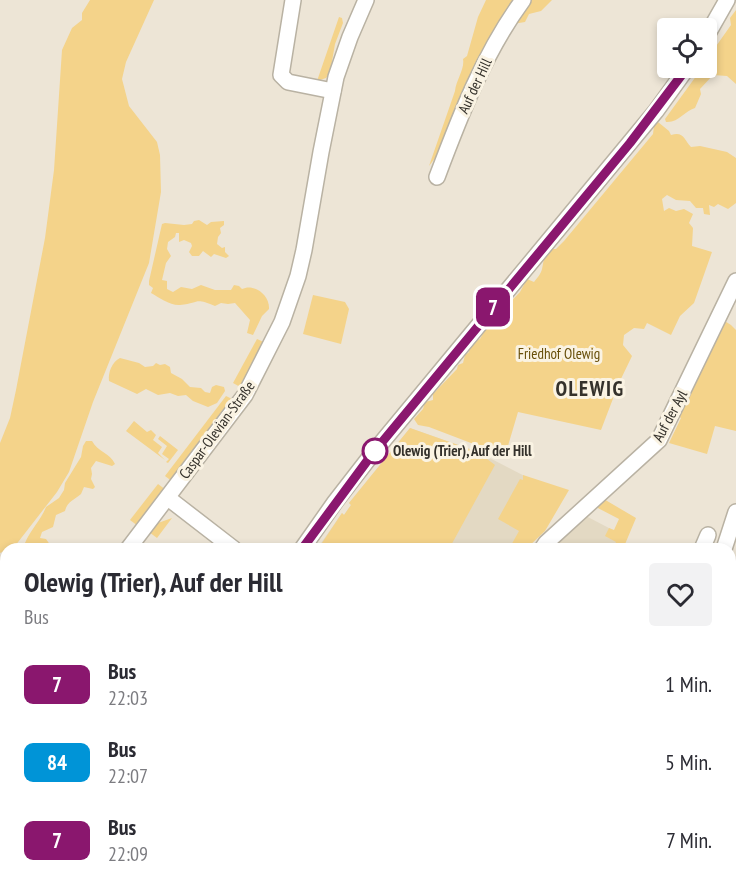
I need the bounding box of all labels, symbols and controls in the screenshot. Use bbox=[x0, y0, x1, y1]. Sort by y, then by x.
map controls bbox=[657, 18, 717, 78]
button: locate bbox=[657, 18, 717, 78]
street label: Auf der Hill bbox=[453, 55, 496, 116]
line badge: 7 bbox=[474, 288, 512, 326]
text: 7 bbox=[488, 294, 498, 321]
park label: Friedhof Olewig bbox=[518, 344, 600, 363]
district label: OLEWIG bbox=[555, 375, 625, 402]
street label: Caspar-Olevian-Straße bbox=[175, 377, 259, 482]
street label: Auf der Ayl bbox=[648, 386, 691, 445]
marker: Olewig (Trier), Auf der Hill bbox=[362, 438, 388, 464]
place label: Olewig (Trier), Auf der Hill bbox=[393, 441, 532, 460]
text: Olewig (Trier), Auf der Hill bbox=[24, 563, 283, 600]
button: heart bbox=[649, 563, 712, 626]
text: Bus bbox=[24, 604, 49, 630]
text: Bus bbox=[108, 657, 136, 685]
text: 1 Min. bbox=[665, 670, 712, 698]
text: 7 bbox=[52, 671, 62, 698]
text: 22:03 bbox=[108, 685, 148, 711]
text: Bus bbox=[108, 735, 136, 763]
text: 5 Min. bbox=[665, 748, 712, 776]
text: 84 bbox=[47, 749, 67, 776]
text: 22:07 bbox=[108, 763, 148, 789]
text: Bus bbox=[108, 813, 136, 841]
text: 7 Min. bbox=[666, 826, 712, 854]
text: 7 bbox=[52, 827, 62, 854]
text: 22:09 bbox=[108, 841, 148, 867]

